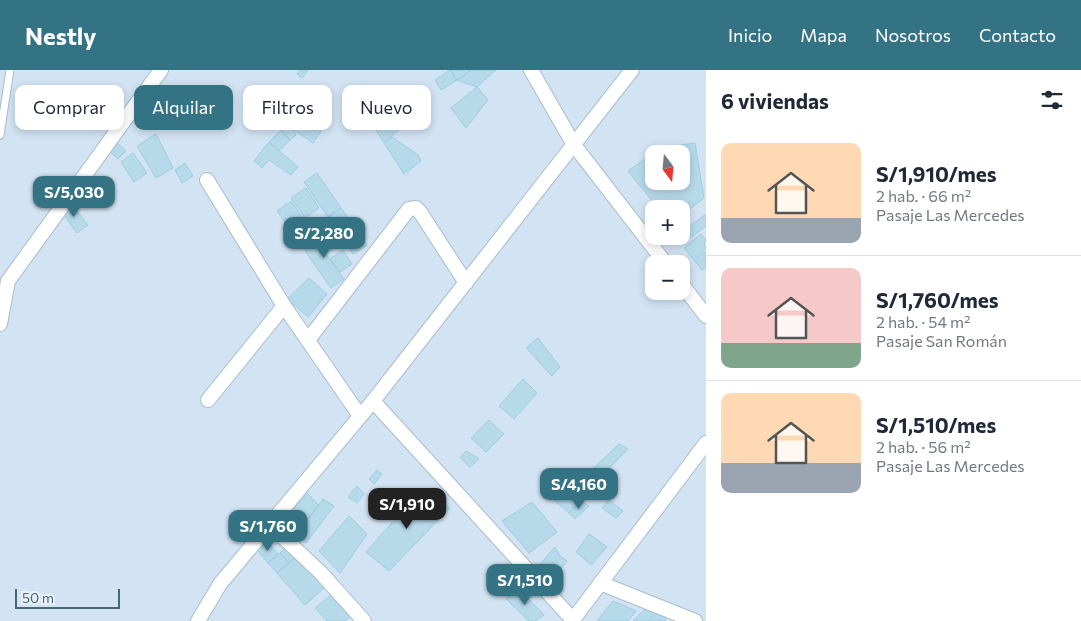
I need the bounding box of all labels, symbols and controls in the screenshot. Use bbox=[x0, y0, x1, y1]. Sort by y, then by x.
text: Nestly bbox=[25, 21, 97, 50]
text: Inicio bbox=[728, 24, 772, 46]
text: Mapa bbox=[800, 24, 847, 46]
text: Nosotros bbox=[875, 24, 951, 46]
text: Contacto bbox=[979, 24, 1056, 46]
chip: Comprar bbox=[15, 85, 124, 130]
chip: Alquilar bbox=[134, 85, 233, 130]
chip: Filtros bbox=[243, 85, 332, 130]
chip: Nuevo bbox=[342, 85, 431, 130]
icon: filters bbox=[1038, 86, 1066, 114]
text: 6 viviendas bbox=[721, 88, 829, 113]
north arrow bbox=[645, 145, 690, 190]
map controls bbox=[645, 145, 690, 300]
text: S/1,910/mes bbox=[876, 161, 997, 186]
icon: home bbox=[761, 163, 821, 223]
pin: S/5,030 bbox=[28, 176, 120, 218]
text: S/5,030 bbox=[44, 182, 104, 201]
text: 2 hab. · 66 m² bbox=[876, 186, 971, 205]
button: + bbox=[645, 200, 690, 245]
text: Pasaje Las Mercedes bbox=[876, 205, 1025, 224]
pin: S/2,280 bbox=[278, 216, 370, 259]
text: S/2,280 bbox=[294, 223, 354, 242]
button: − bbox=[645, 255, 690, 300]
text: S/1,760/mes bbox=[876, 287, 999, 312]
icon: home bbox=[761, 288, 821, 348]
text: 2 hab. · 54 m² bbox=[876, 312, 970, 331]
text: Pasaje San Román bbox=[876, 331, 1007, 350]
text: S/1,510/mes bbox=[876, 412, 996, 437]
icon: home bbox=[761, 413, 821, 473]
text: 2 hab. · 56 m² bbox=[876, 437, 971, 456]
text: Pasaje Las Mercedes bbox=[876, 456, 1025, 475]
pin: S/4,160 bbox=[533, 468, 625, 510]
text: S/4,160 bbox=[551, 474, 607, 493]
pin: S/1,910 bbox=[361, 488, 453, 530]
text: S/1,910 bbox=[379, 494, 435, 513]
pin: S/1,760 bbox=[222, 510, 314, 552]
text: S/1,760 bbox=[239, 516, 297, 535]
pin: S/1,510 bbox=[479, 564, 571, 606]
text: S/1,510 bbox=[497, 570, 553, 589]
scale bar bbox=[15, 586, 120, 609]
text: 50 m bbox=[22, 589, 54, 606]

